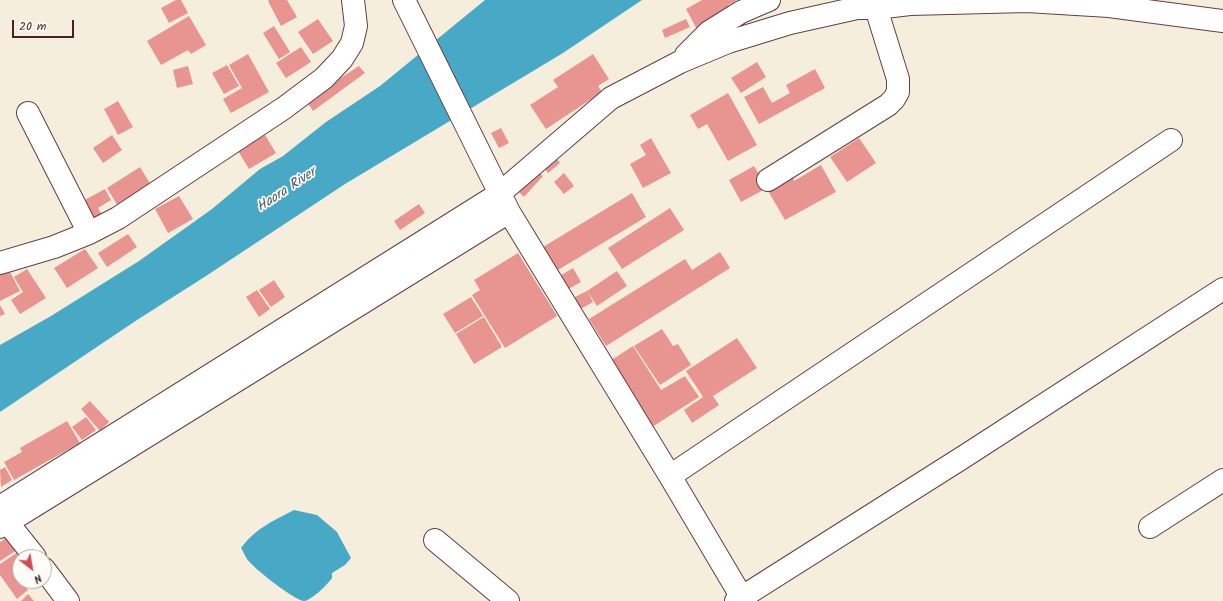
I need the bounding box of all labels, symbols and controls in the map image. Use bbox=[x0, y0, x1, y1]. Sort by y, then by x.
scale bar bbox=[14, 12, 76, 38]
text: 20 m bbox=[19, 17, 46, 36]
water label: Haora River bbox=[254, 165, 320, 217]
north arrow bbox=[12, 549, 52, 589]
text: N bbox=[30, 569, 45, 588]

